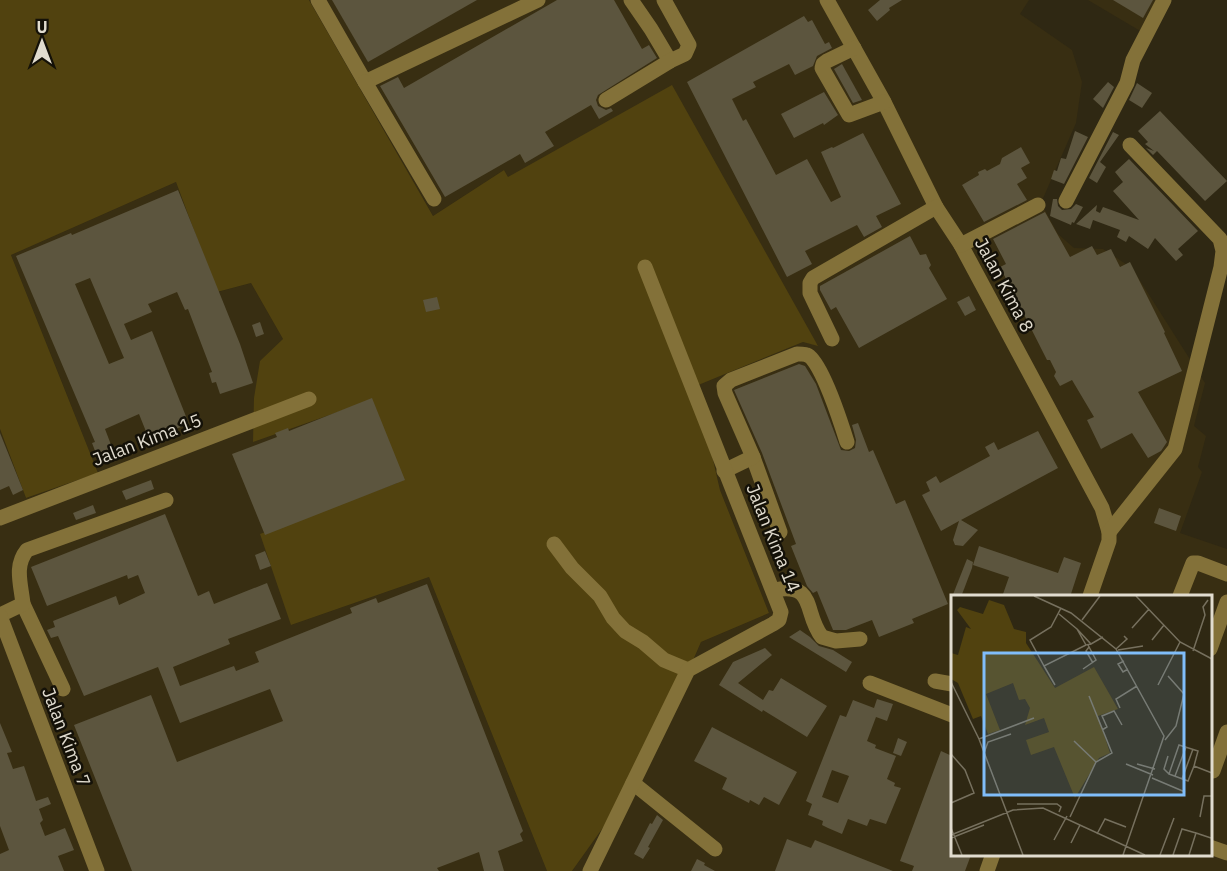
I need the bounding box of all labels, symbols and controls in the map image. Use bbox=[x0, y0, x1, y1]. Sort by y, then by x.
north arrow bbox=[12, 12, 72, 72]
text: U bbox=[36, 17, 48, 37]
street label: Jalan Kima 8 bbox=[970, 233, 1039, 336]
street label: Jalan Kima 15 bbox=[89, 408, 205, 471]
street label: Jalan Kima 14 bbox=[741, 480, 806, 596]
inset map bbox=[951, 595, 1212, 856]
street label: Jalan Kima 7 bbox=[37, 684, 96, 790]

